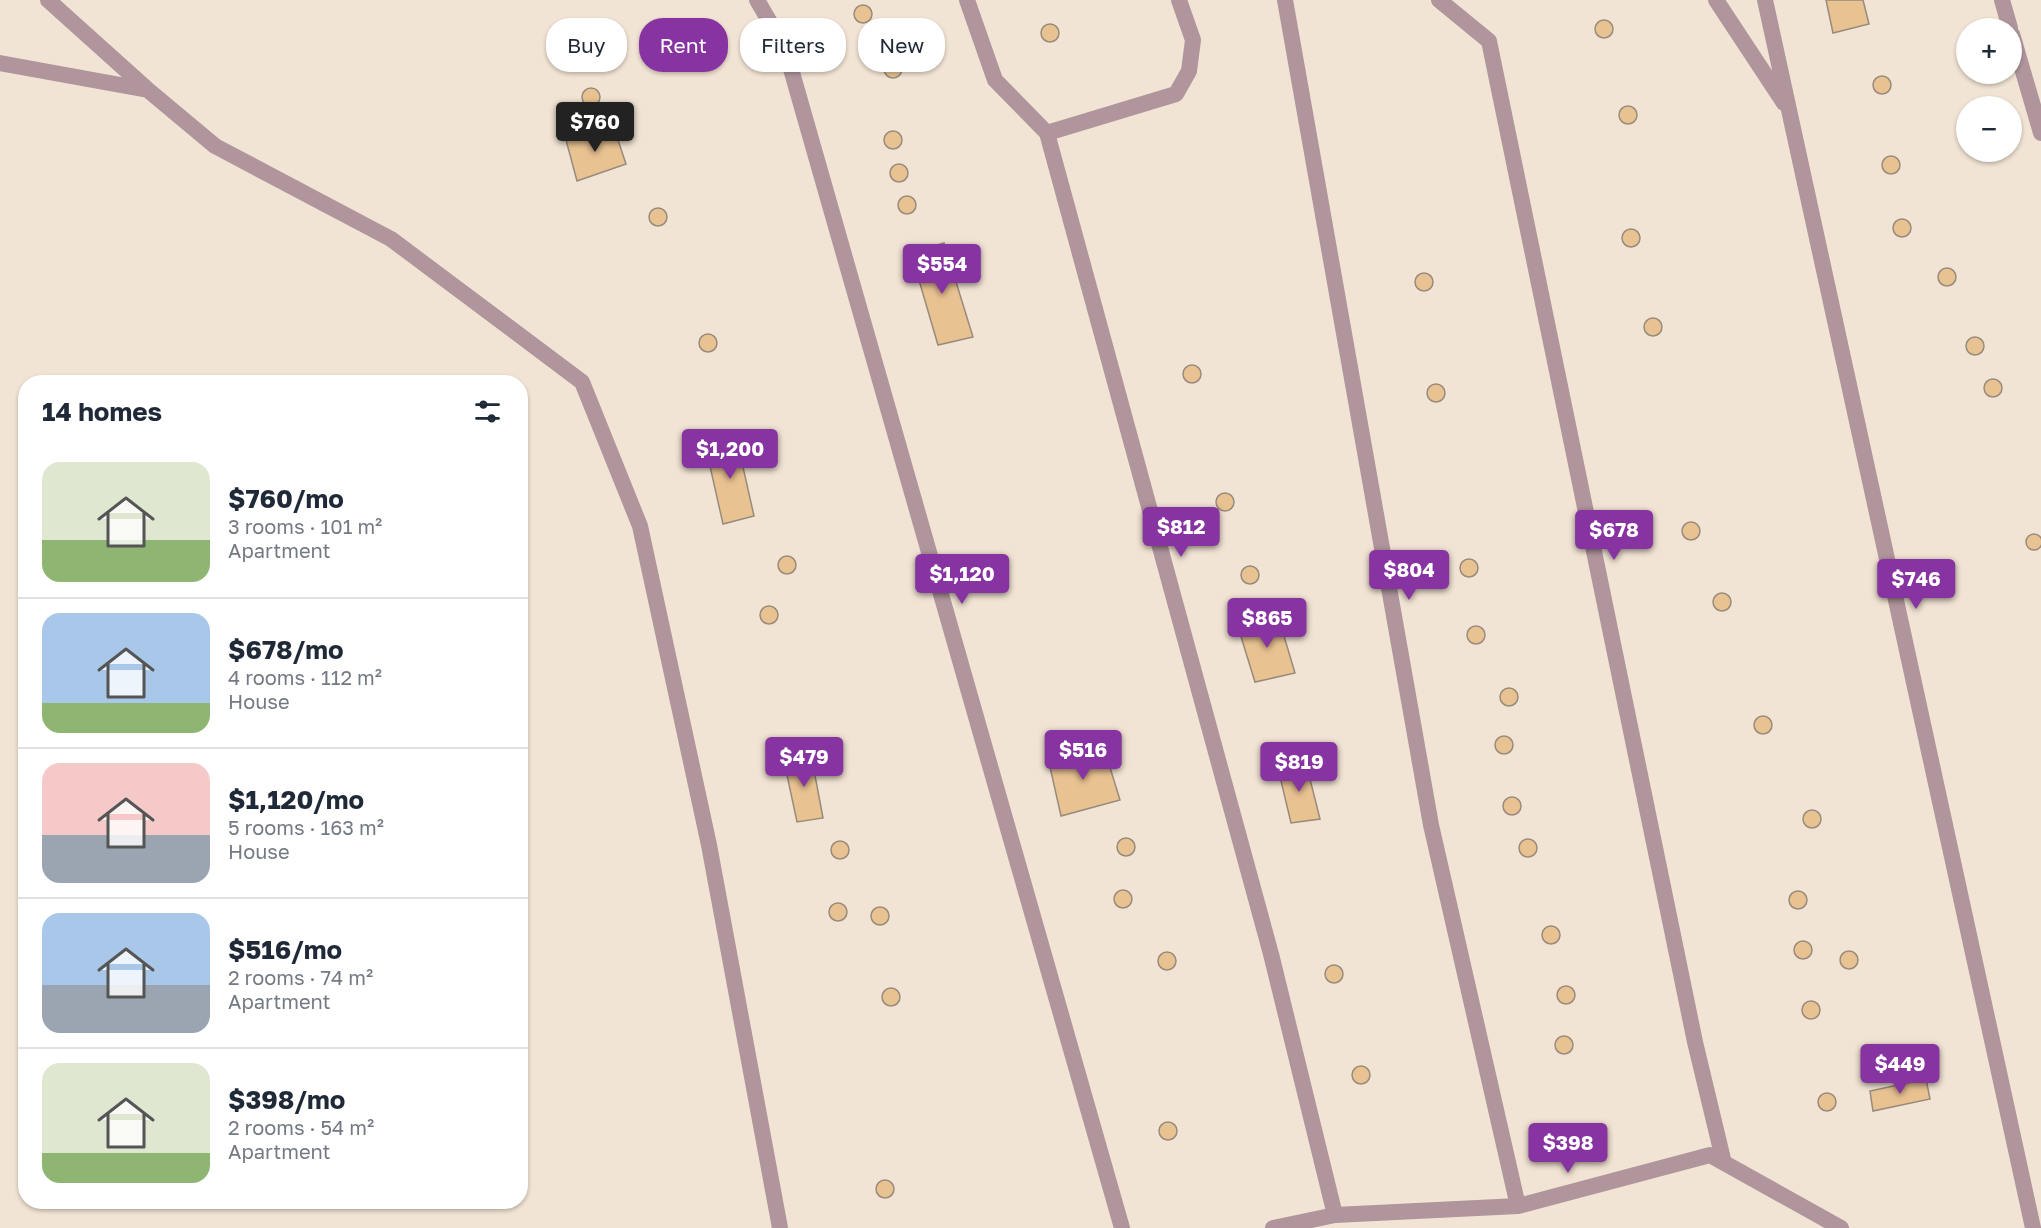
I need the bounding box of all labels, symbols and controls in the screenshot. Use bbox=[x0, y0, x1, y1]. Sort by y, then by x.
chip: Buy bbox=[546, 18, 627, 72]
chip: Rent bbox=[639, 18, 728, 72]
chip: Filters bbox=[740, 18, 846, 72]
chip: New bbox=[858, 18, 945, 72]
map controls bbox=[1956, 18, 2022, 162]
button: + bbox=[1956, 18, 2022, 84]
button: − bbox=[1956, 96, 2022, 162]
pin: $760 bbox=[559, 102, 631, 153]
text: $760 bbox=[570, 109, 620, 133]
pin: $554 bbox=[906, 244, 978, 295]
text: $554 bbox=[917, 251, 967, 275]
icon: filters bbox=[471, 395, 504, 428]
text: 14 homes bbox=[42, 396, 162, 427]
pin: $1,200 bbox=[681, 429, 779, 480]
text: $1,200 bbox=[696, 436, 764, 460]
text: $760/mo bbox=[228, 483, 344, 514]
icon: home bbox=[90, 486, 162, 558]
pin: $812 bbox=[1145, 507, 1217, 558]
pin: $678 bbox=[1578, 510, 1650, 561]
text: 3 rooms · 101 m² bbox=[228, 514, 382, 538]
text: $812 bbox=[1157, 514, 1205, 538]
text: $678 bbox=[1589, 517, 1639, 541]
text: Apartment bbox=[228, 538, 331, 562]
pin: $804 bbox=[1373, 550, 1445, 601]
pin: $1,120 bbox=[913, 554, 1011, 605]
text: $804 bbox=[1383, 557, 1435, 581]
pin: $746 bbox=[1880, 559, 1952, 610]
text: $1,120 bbox=[929, 561, 995, 585]
text: $746 bbox=[1891, 566, 1941, 590]
pin: $865 bbox=[1231, 598, 1303, 649]
text: $865 bbox=[1241, 605, 1293, 629]
text: $678/mo bbox=[228, 634, 344, 665]
icon: home bbox=[90, 637, 162, 709]
text: 4 rooms · 112 m² bbox=[228, 665, 382, 689]
text: House bbox=[228, 689, 290, 713]
pin: $516 bbox=[1047, 730, 1119, 781]
pin: $479 bbox=[768, 737, 840, 788]
text: $516 bbox=[1059, 737, 1107, 761]
pin: $819 bbox=[1263, 742, 1335, 793]
text: $479 bbox=[779, 744, 829, 768]
text: $819 bbox=[1274, 749, 1324, 773]
text: $1,120/mo bbox=[228, 784, 364, 815]
icon: home bbox=[90, 787, 162, 859]
text: 5 rooms · 163 m² bbox=[228, 815, 384, 839]
text: House bbox=[228, 839, 290, 863]
text: $516/mo bbox=[228, 934, 342, 965]
icon: home bbox=[90, 937, 162, 1009]
text: 2 rooms · 74 m² bbox=[228, 965, 373, 989]
text: Apartment bbox=[228, 989, 331, 1013]
pin: $449 bbox=[1864, 1044, 1936, 1095]
text: $449 bbox=[1874, 1051, 1926, 1075]
text: $398/mo bbox=[228, 1084, 345, 1115]
icon: home bbox=[90, 1087, 162, 1159]
text: 2 rooms · 54 m² bbox=[228, 1115, 374, 1139]
pin: $398 bbox=[1532, 1123, 1604, 1174]
text: $398 bbox=[1542, 1130, 1594, 1154]
text: Apartment bbox=[228, 1139, 331, 1163]

